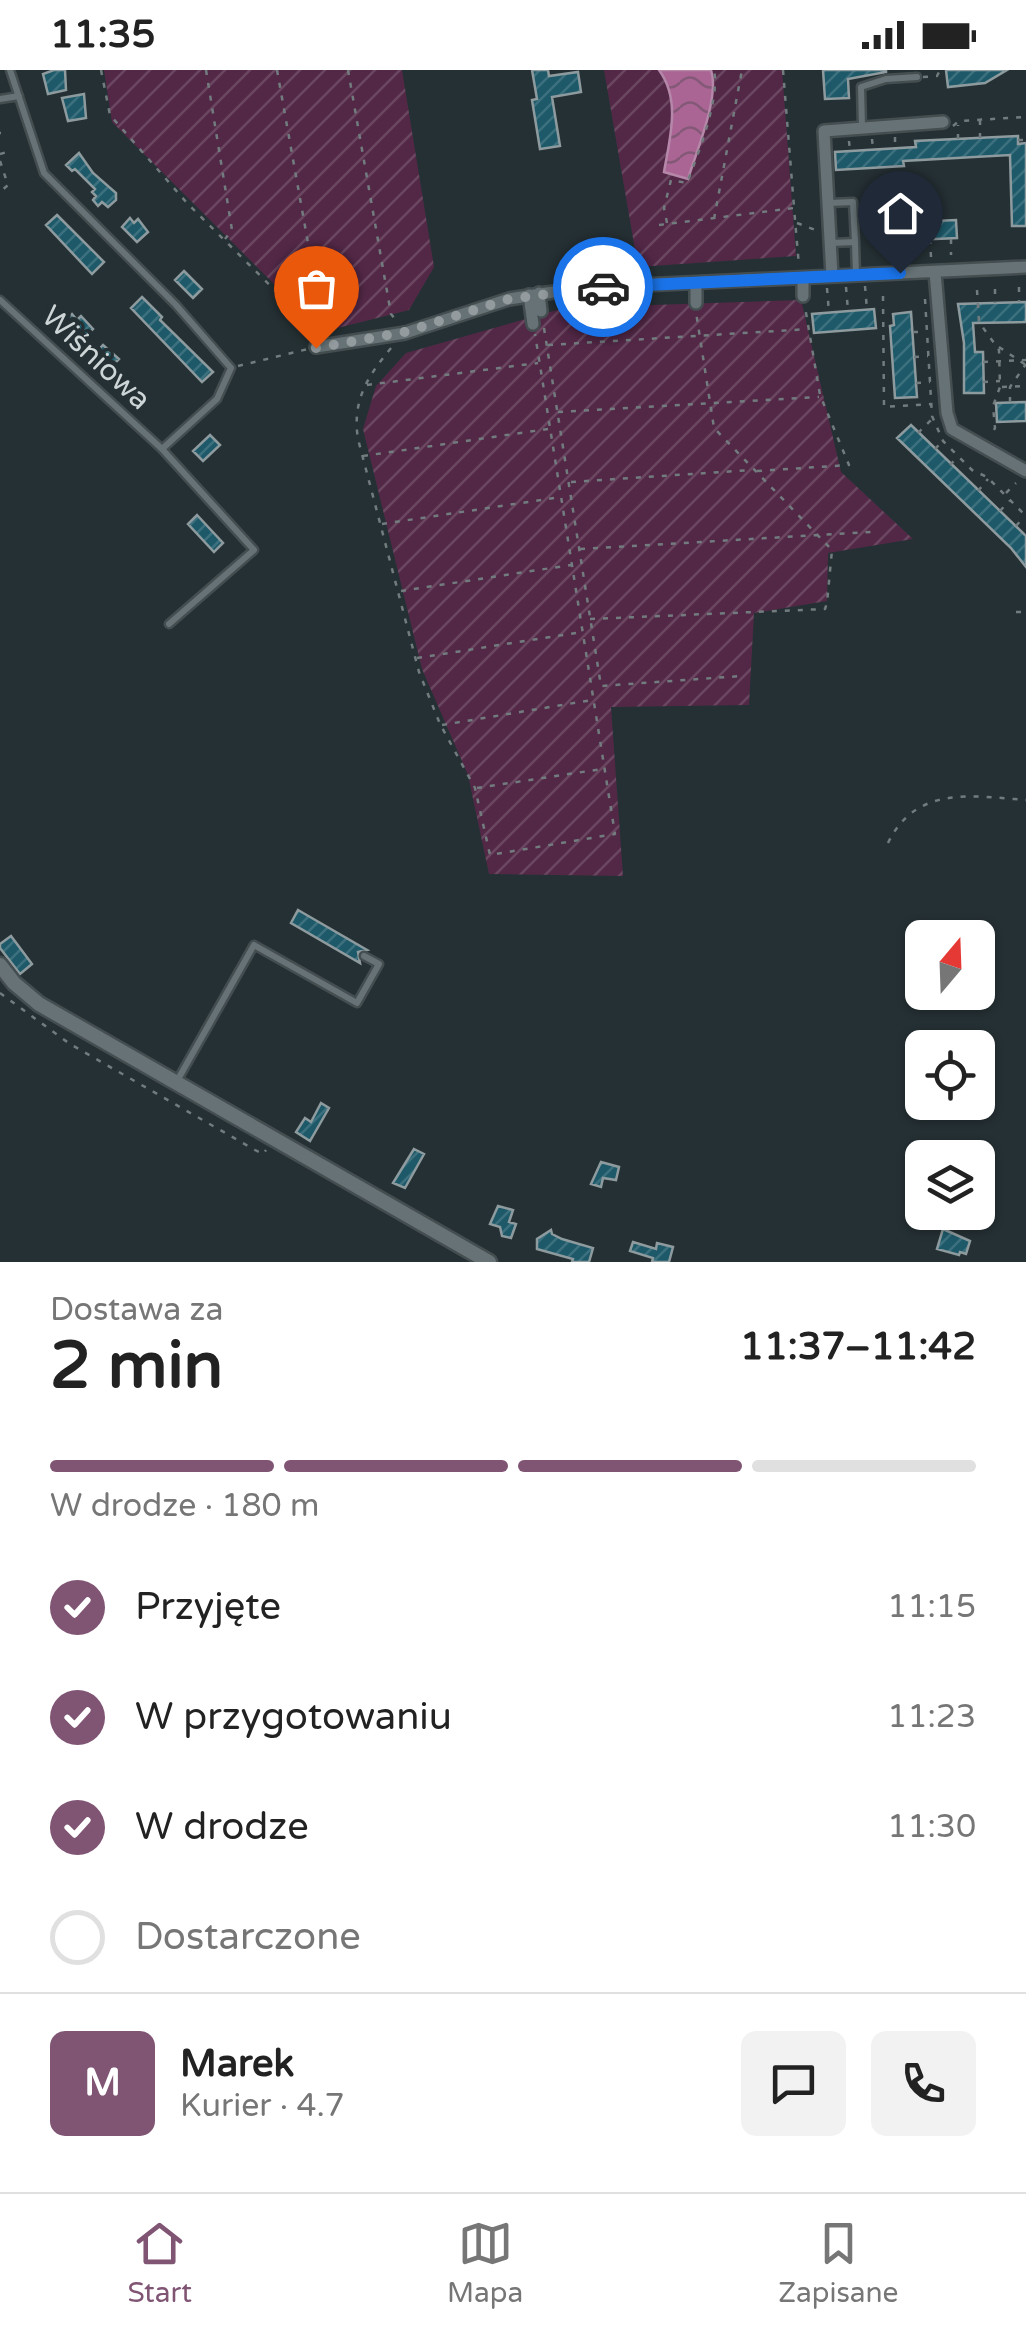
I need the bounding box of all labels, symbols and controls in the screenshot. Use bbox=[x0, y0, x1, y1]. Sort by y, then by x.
text: 11:35 bbox=[50, 12, 155, 58]
pin bbox=[858, 171, 943, 274]
icon: home bbox=[873, 186, 928, 241]
courier bbox=[553, 237, 653, 337]
pin bbox=[274, 246, 359, 349]
icon: car bbox=[576, 260, 631, 315]
icon: bag bbox=[289, 261, 344, 316]
street label: Wiśniowa bbox=[34, 298, 158, 418]
north arrow bbox=[905, 920, 995, 1010]
map controls bbox=[905, 920, 995, 1230]
button: locate bbox=[905, 1030, 995, 1120]
button: layers bbox=[905, 1140, 995, 1230]
text: Dostawa za bbox=[50, 1291, 223, 1329]
text: 11:37–11:42 bbox=[740, 1324, 976, 1370]
text: 2 min bbox=[50, 1327, 223, 1406]
text: W drodze · 180 m bbox=[50, 1487, 319, 1525]
icon: check bbox=[50, 1580, 105, 1635]
text: Przyjęte bbox=[135, 1584, 281, 1630]
text: 11:15 bbox=[887, 1588, 976, 1626]
icon: check bbox=[50, 1690, 105, 1745]
text: W przygotowaniu bbox=[135, 1694, 452, 1740]
text: 11:23 bbox=[887, 1698, 976, 1736]
icon: check bbox=[50, 1800, 105, 1855]
text: W drodze bbox=[135, 1804, 309, 1850]
text: 11:30 bbox=[887, 1808, 976, 1846]
text: Dostarczone bbox=[135, 1914, 361, 1960]
button: chat bbox=[741, 2031, 846, 2136]
button: phone bbox=[871, 2031, 976, 2136]
text: Marek bbox=[180, 2041, 294, 2087]
text: M bbox=[84, 2060, 121, 2106]
text: Kurier · 4.7 bbox=[180, 2087, 345, 2125]
tab: Start bbox=[127, 2216, 192, 2310]
tab: Mapa bbox=[447, 2216, 523, 2310]
tab: Zapisane bbox=[778, 2216, 898, 2310]

